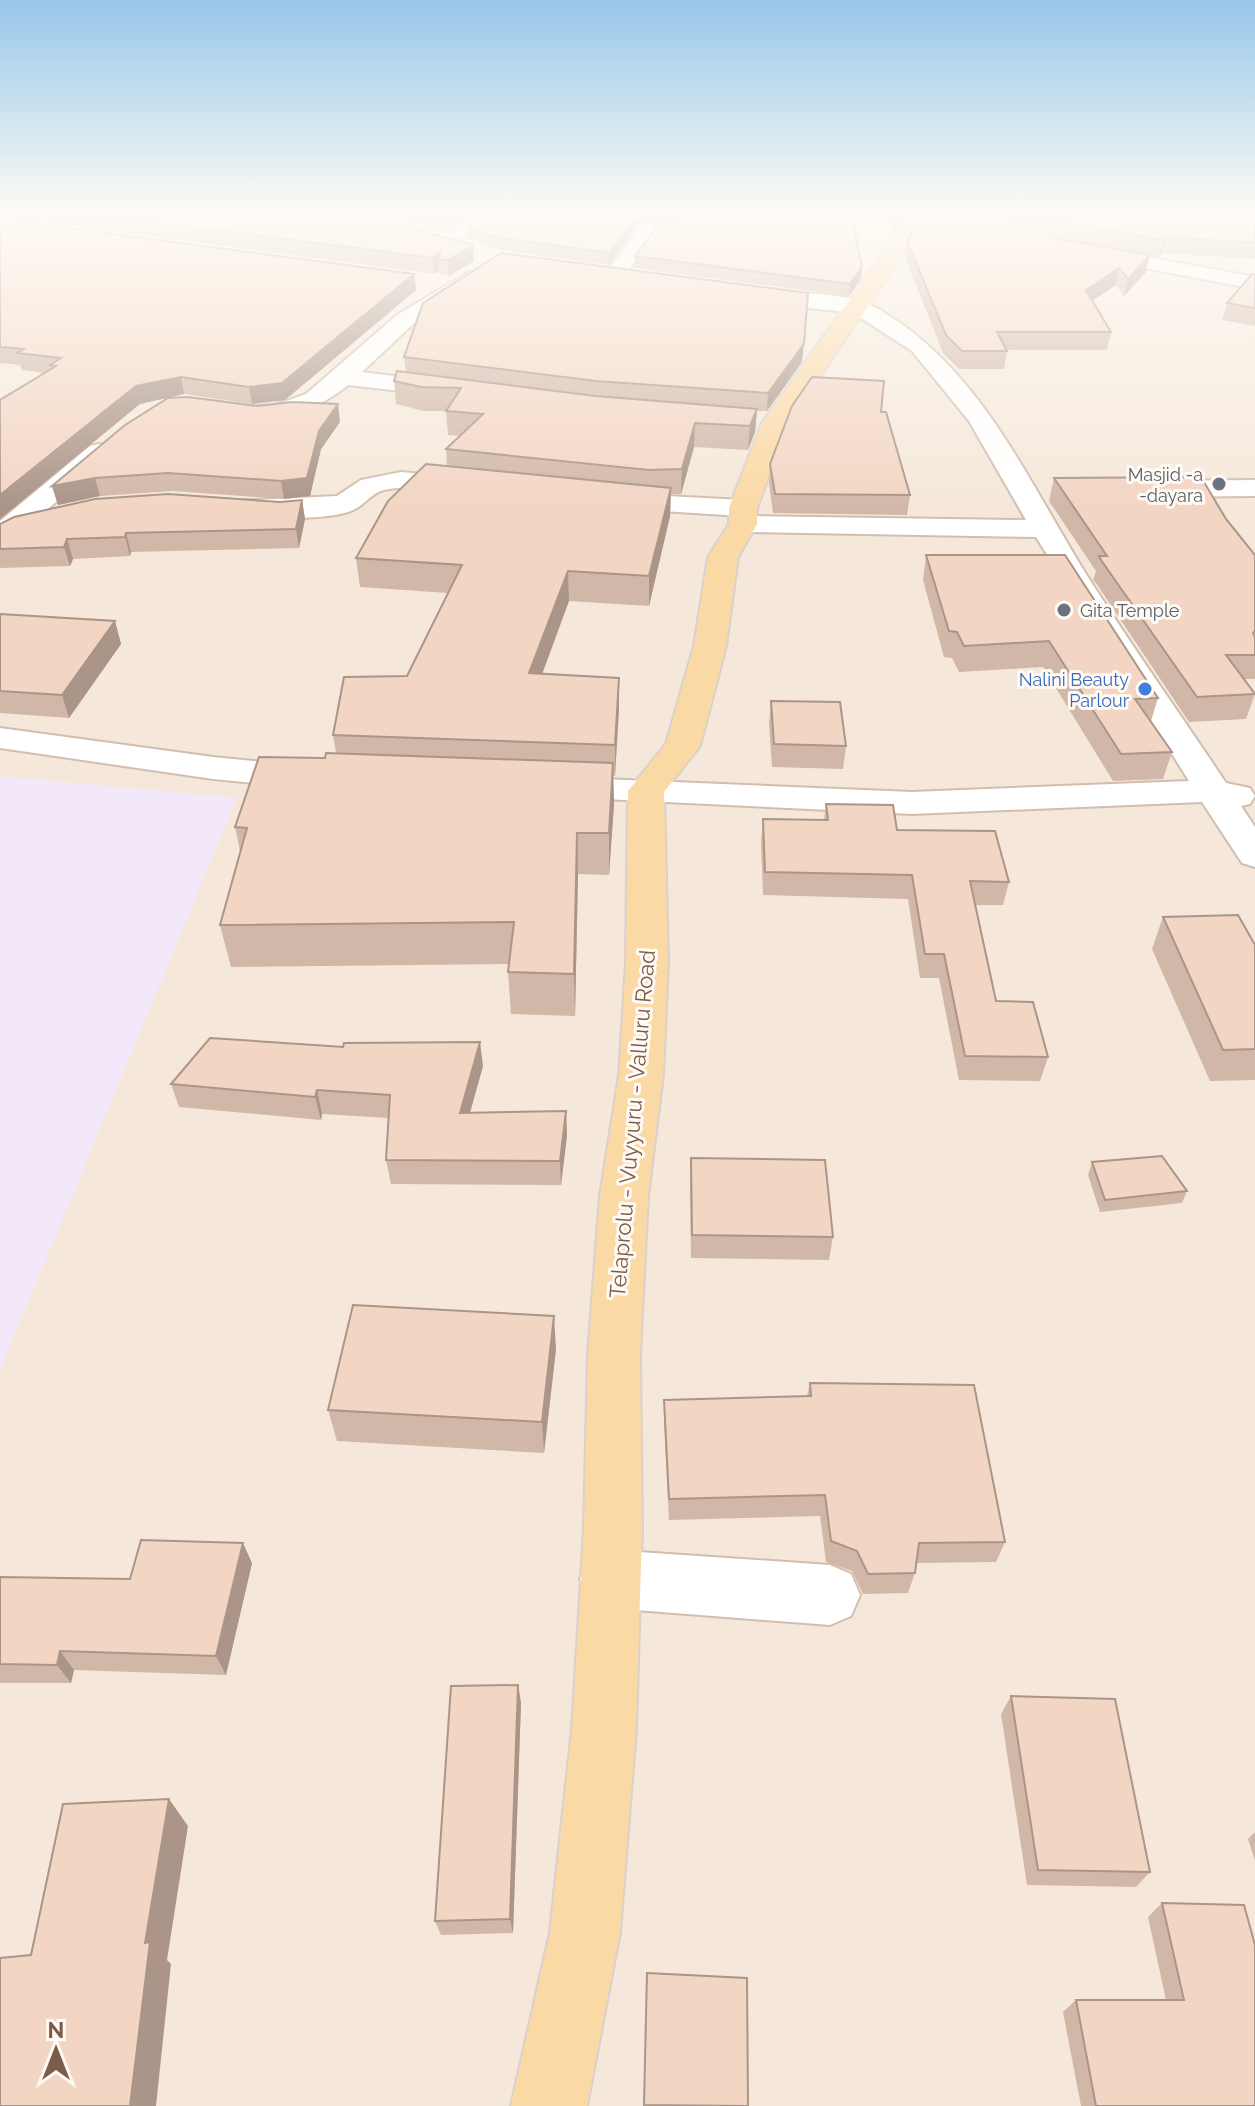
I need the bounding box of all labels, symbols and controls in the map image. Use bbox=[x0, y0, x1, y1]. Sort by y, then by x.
place label: Masjid -a -dayara bbox=[1128, 464, 1203, 506]
marker: Masjid -a -dayara bbox=[1210, 475, 1228, 493]
place label: Gita Temple bbox=[1080, 600, 1180, 621]
marker: Gita Temple bbox=[1055, 601, 1073, 619]
place label: Nalini Beauty Parlour bbox=[1019, 669, 1130, 711]
marker: Nalini Beauty Parlour bbox=[1136, 680, 1154, 698]
street label: Telaprolu - Vuyyuru - Valluru Road bbox=[604, 949, 660, 1299]
north arrow bbox=[16, 2010, 96, 2090]
text: N bbox=[48, 2017, 64, 2043]

